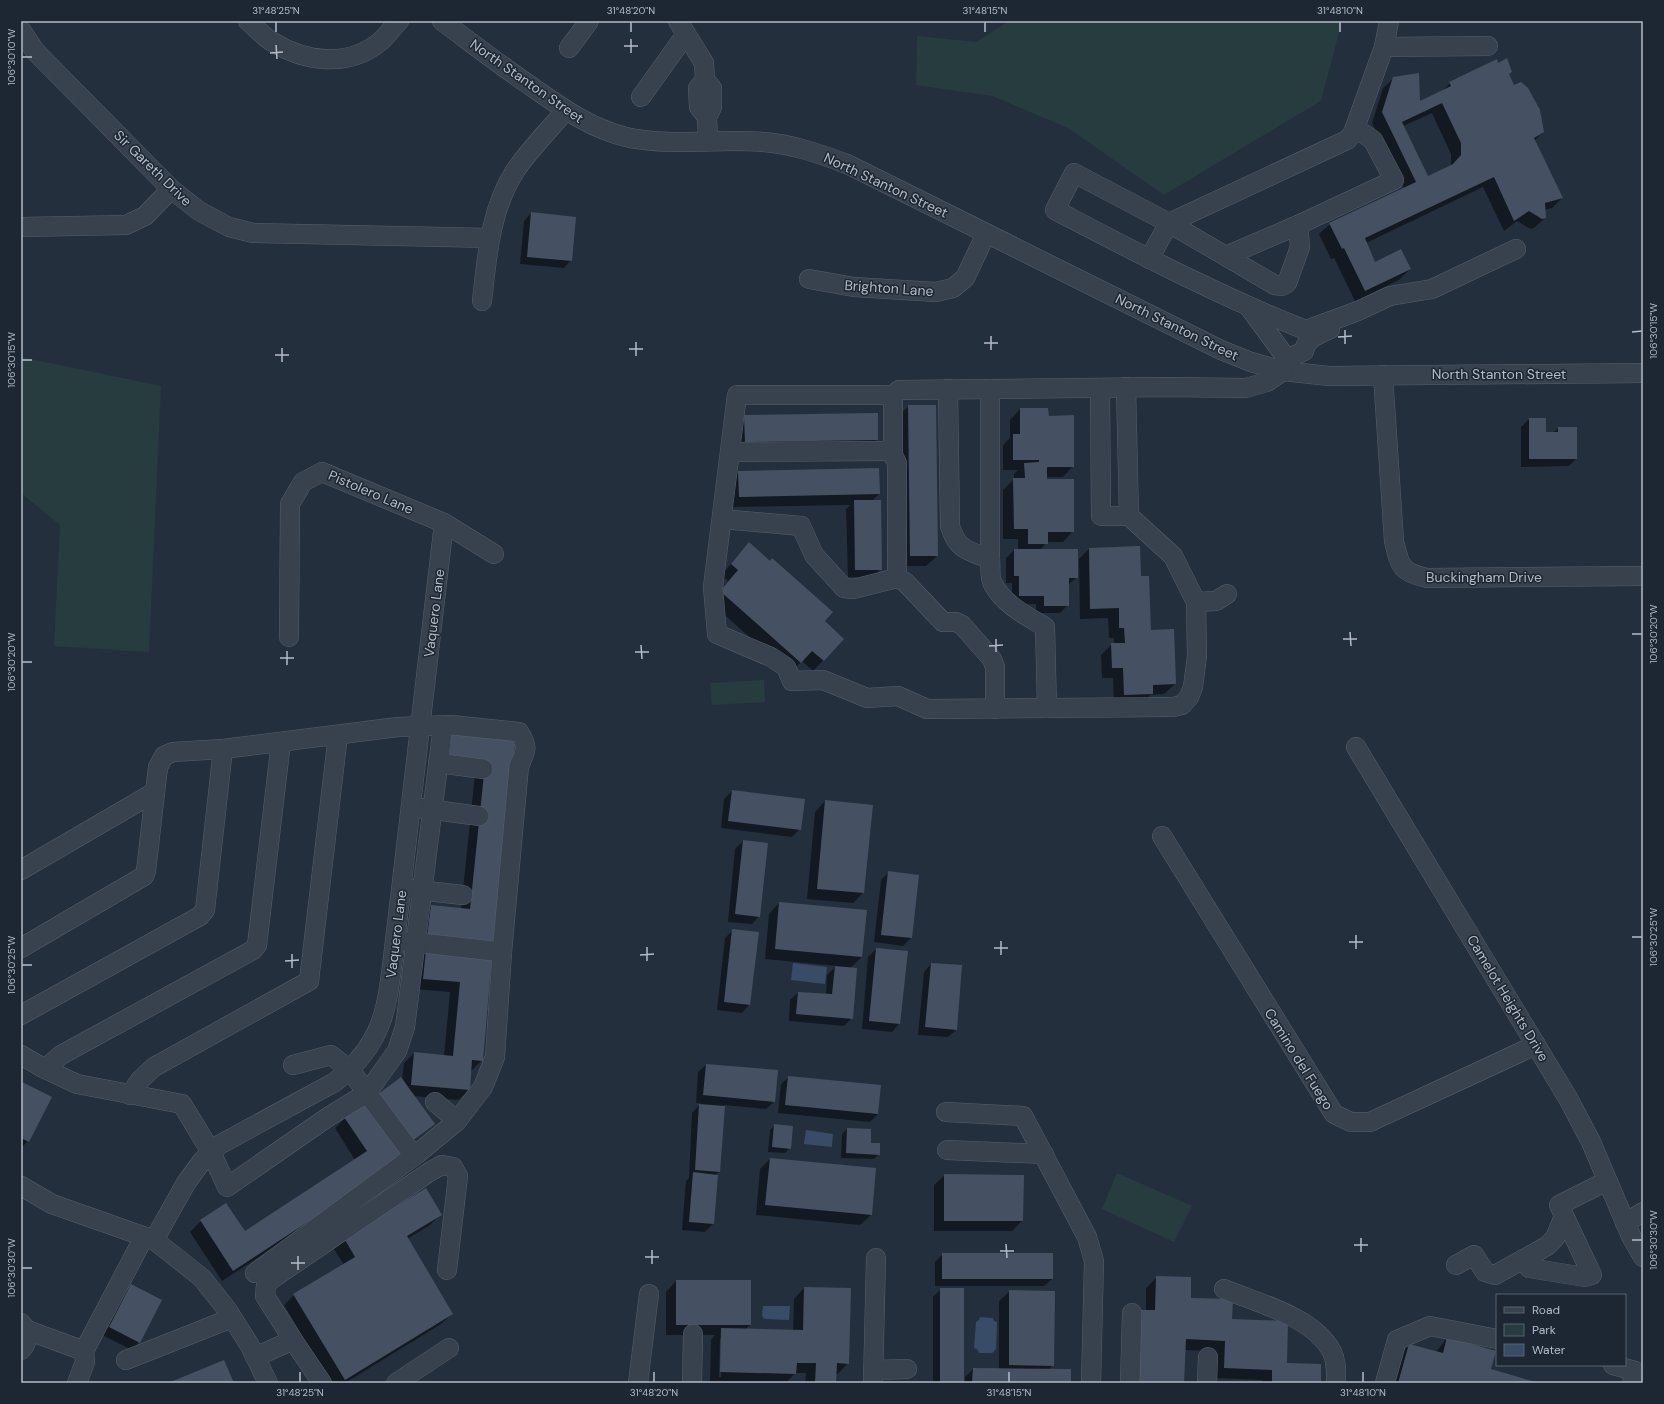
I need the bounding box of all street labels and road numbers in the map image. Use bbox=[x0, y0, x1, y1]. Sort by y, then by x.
street label: North Stanton Street bbox=[467, 35, 587, 127]
street label: Sir Gareth Drive bbox=[110, 126, 196, 210]
street label: North Stanton Street bbox=[821, 148, 951, 222]
street label: Brighton Lane bbox=[844, 276, 934, 300]
street label: North Stanton Street bbox=[1113, 289, 1241, 365]
street label: North Stanton Street bbox=[1432, 365, 1566, 383]
street label: Pistolero Lane bbox=[326, 466, 416, 518]
street label: Vaquero Lane bbox=[420, 568, 448, 658]
street label: Buckingham Drive bbox=[1426, 568, 1542, 586]
street label: Vaquero Lane bbox=[382, 889, 410, 979]
street label: Camelot Heights Drive bbox=[1463, 931, 1553, 1065]
street label: Camino del Fuego bbox=[1261, 1005, 1337, 1113]

